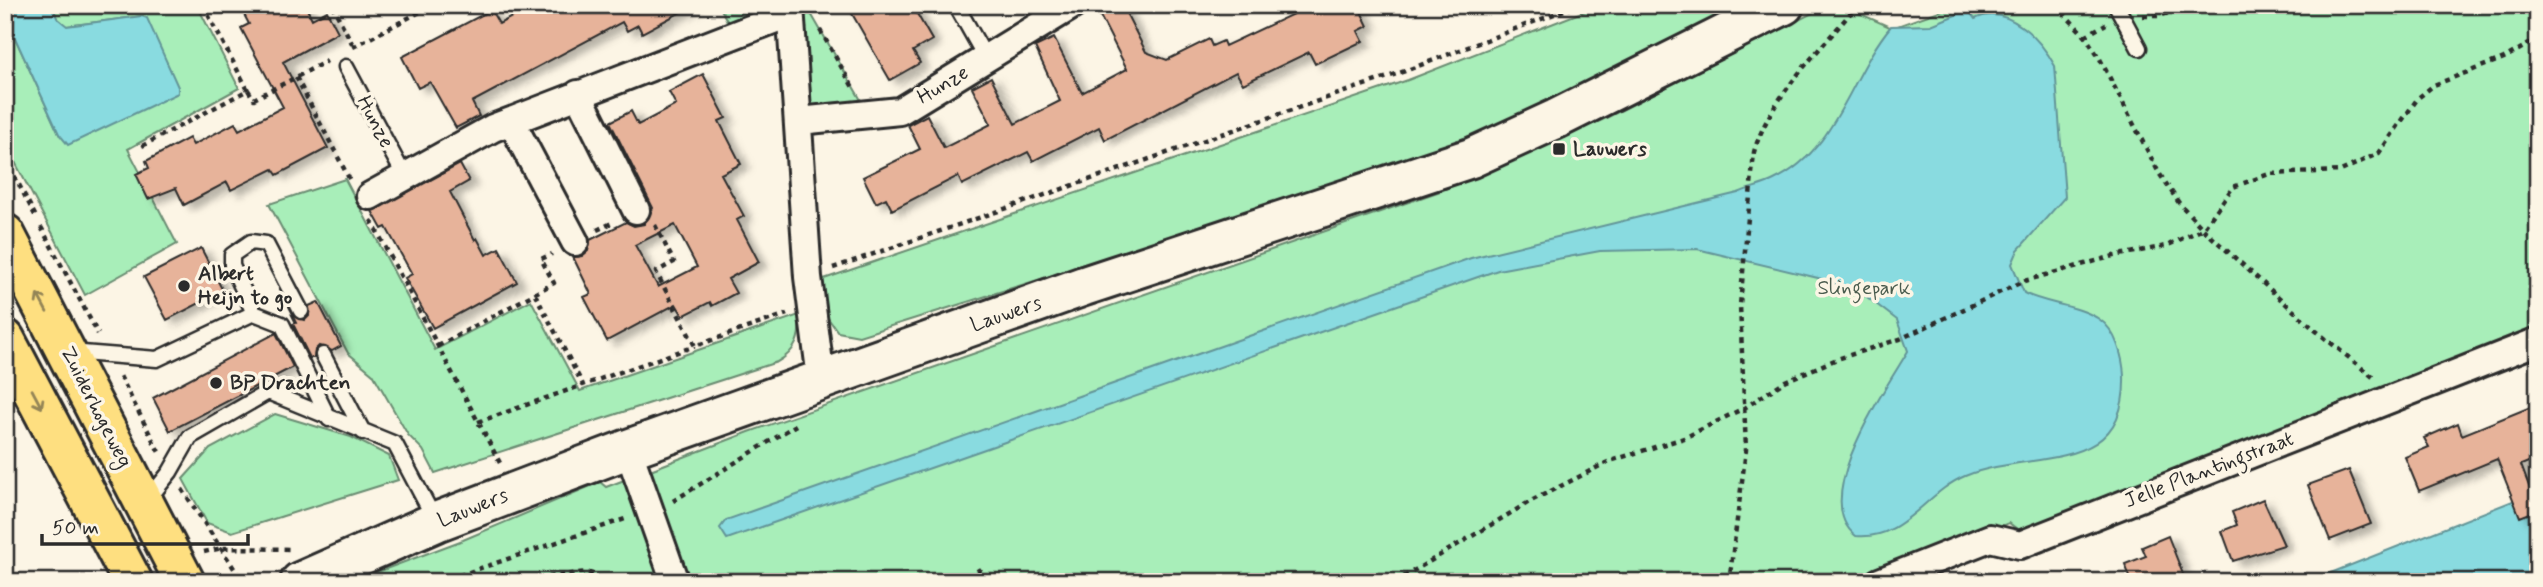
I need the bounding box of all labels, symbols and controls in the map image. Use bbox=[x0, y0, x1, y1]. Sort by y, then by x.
street label: Hunze bbox=[912, 59, 974, 111]
street label: Hunze bbox=[350, 91, 400, 153]
place label: Lauwers bbox=[1573, 135, 1647, 163]
marker: Lauwers bbox=[1551, 141, 1567, 157]
place label: Albert Heijn to go bbox=[198, 260, 293, 312]
park label: Slingepark bbox=[1817, 274, 1911, 304]
marker: Albert Heijn to go bbox=[176, 278, 192, 294]
street label: Lauwers bbox=[967, 289, 1045, 339]
one-way arrow bbox=[35, 293, 48, 314]
street label: Zuiderhogeweg bbox=[52, 341, 139, 473]
place label: BP Drachten bbox=[230, 369, 351, 397]
marker: BP Drachten bbox=[208, 375, 224, 391]
one-way arrow bbox=[30, 389, 44, 409]
street label: Jelle Plantingstraat bbox=[2120, 425, 2299, 517]
street label: Lauwers bbox=[434, 481, 512, 535]
scale bar bbox=[42, 503, 248, 547]
text: 50 m bbox=[52, 514, 99, 542]

